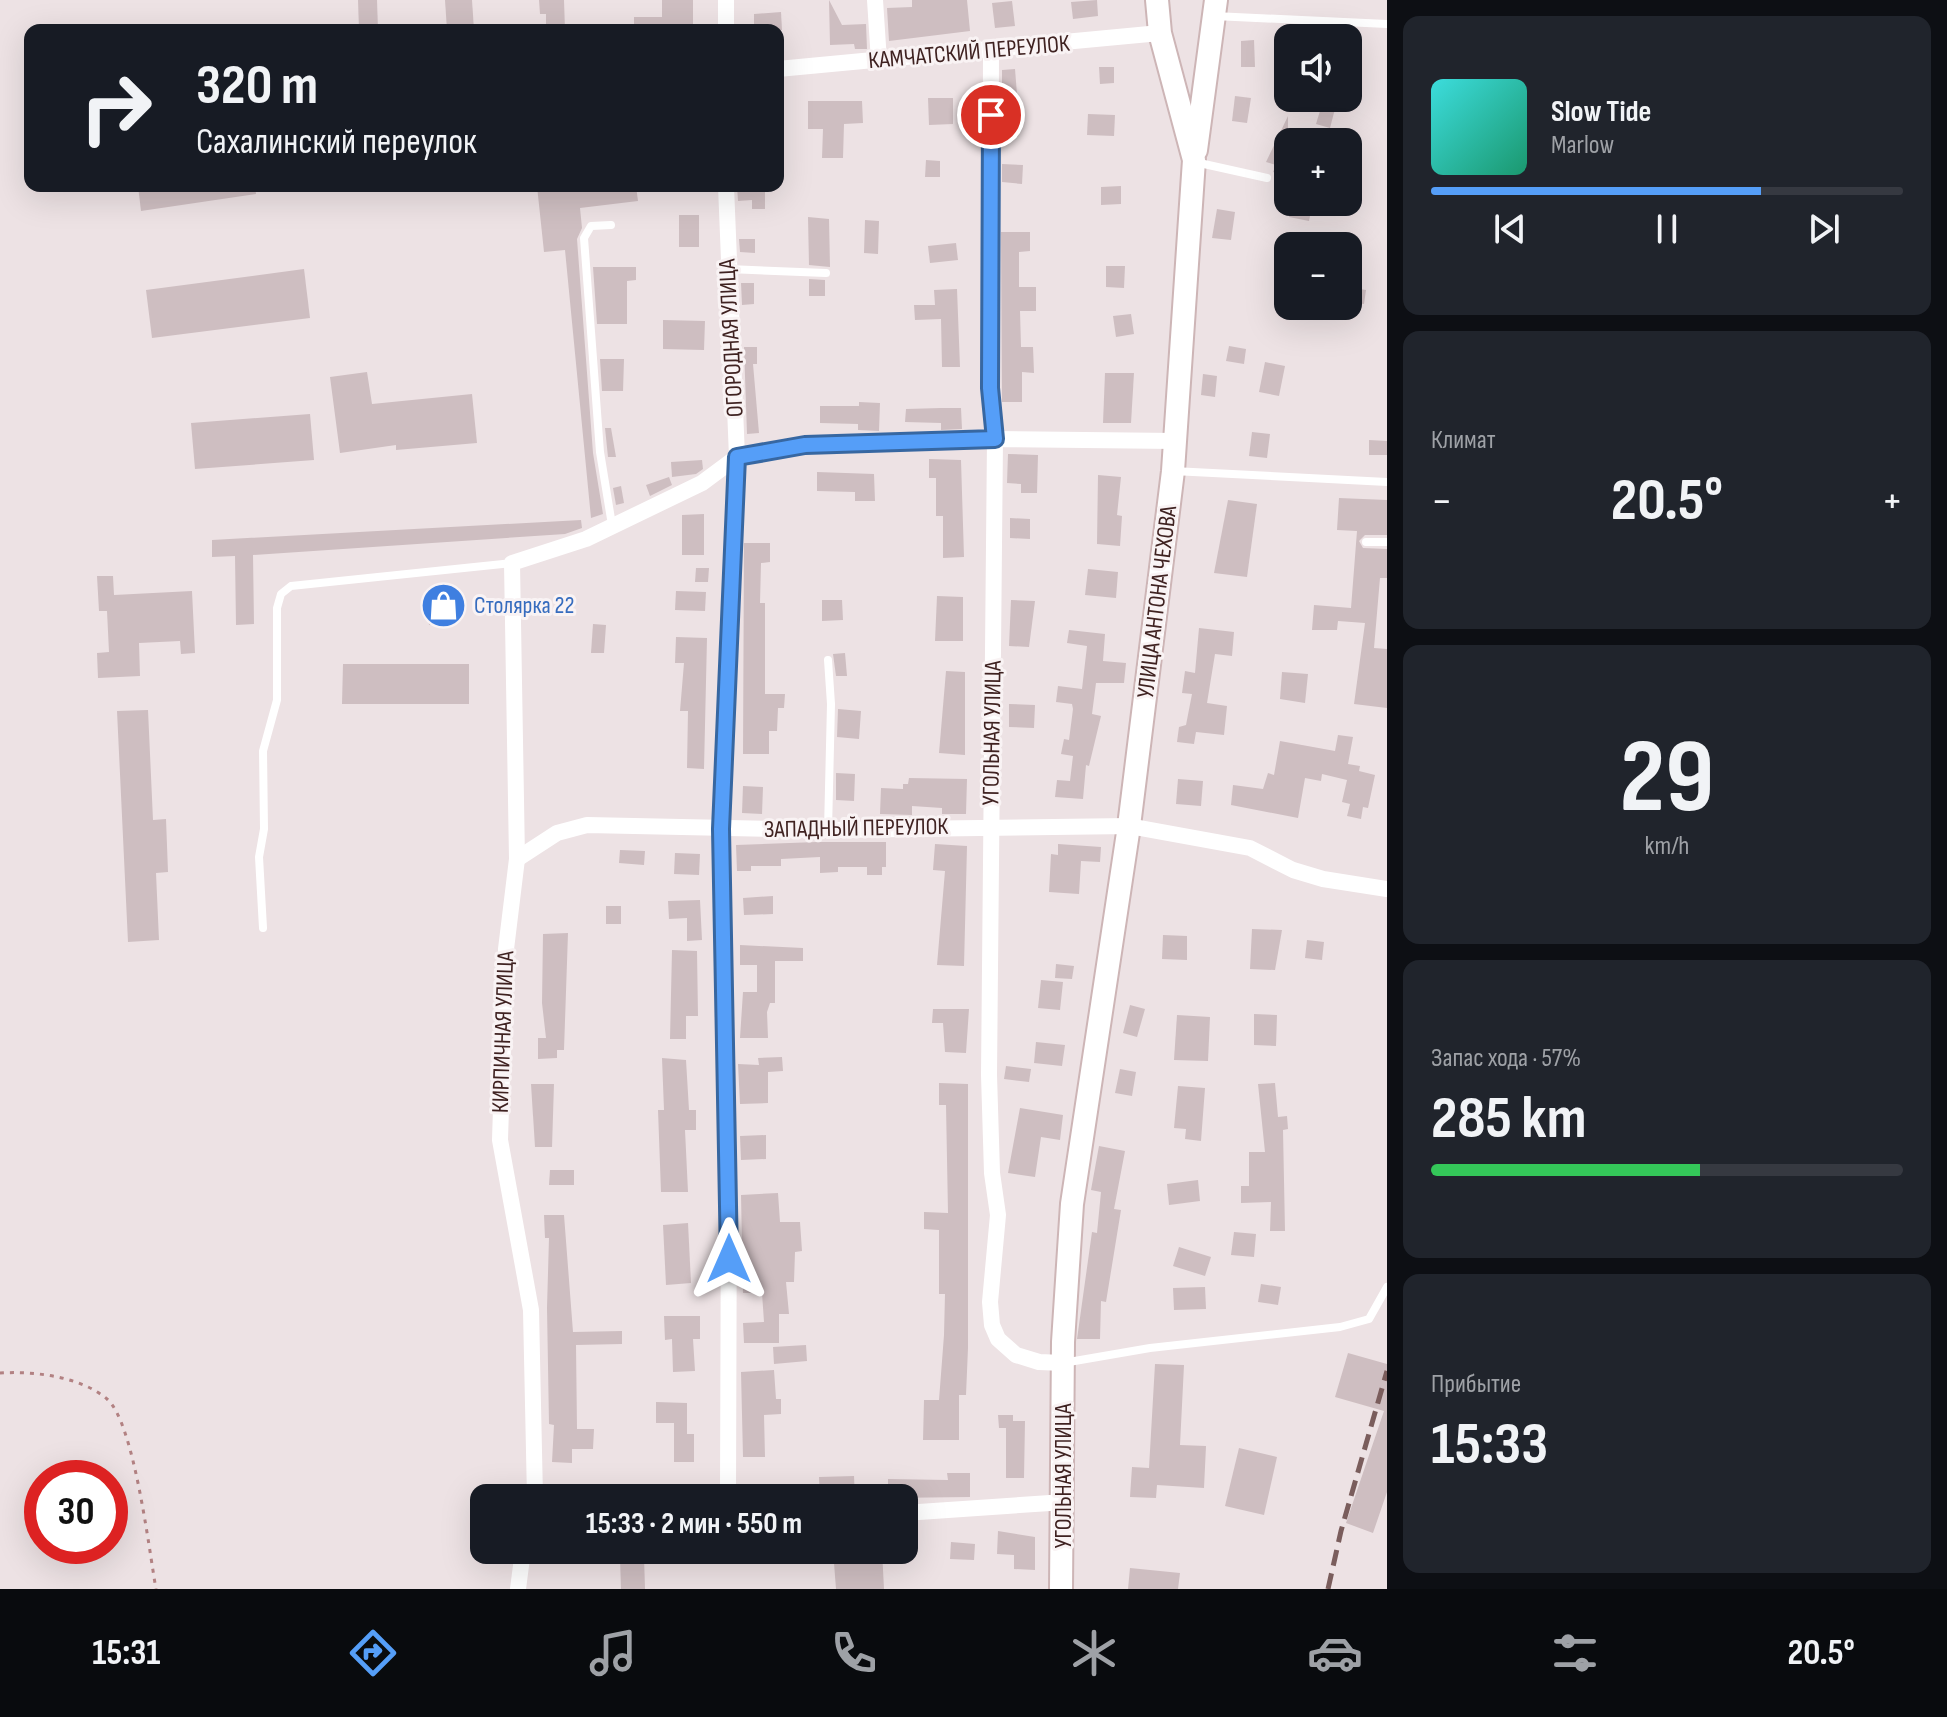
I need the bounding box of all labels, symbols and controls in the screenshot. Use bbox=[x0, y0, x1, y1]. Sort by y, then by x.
map controls bbox=[1274, 24, 1362, 320]
button: sound bbox=[1274, 24, 1362, 112]
street label: КАМЧАТСКИЙ ПЕРЕУЛОК bbox=[867, 29, 1071, 75]
text: 320 m bbox=[196, 53, 318, 120]
icon: right bbox=[64, 56, 168, 160]
pin bbox=[957, 81, 1025, 149]
icon: arrive bbox=[969, 93, 1013, 137]
text: Slow Tide bbox=[1551, 94, 1651, 130]
text: Сахалинский переулок bbox=[196, 121, 477, 164]
button: + bbox=[1274, 128, 1362, 216]
text: Marlow bbox=[1551, 130, 1614, 161]
icon: previous bbox=[1488, 207, 1532, 251]
icon: pause bbox=[1645, 207, 1689, 251]
icon: next bbox=[1802, 207, 1846, 251]
button: − bbox=[1274, 232, 1362, 320]
street label: ОГОРОДНАЯ УЛИЦА bbox=[712, 257, 750, 418]
text: Климат bbox=[1431, 425, 1495, 456]
text: 20.5° bbox=[1611, 465, 1723, 537]
text: − bbox=[1431, 475, 1453, 528]
text: + bbox=[1881, 475, 1903, 528]
street label: УЛИЦА АНТОНА ЧЕХОВА bbox=[1131, 503, 1183, 700]
shop icon: Столярка 22 bbox=[419, 581, 467, 629]
place label: Столярка 22 bbox=[474, 591, 574, 620]
street label: УГОЛЬНАЯ УЛИЦА bbox=[976, 659, 1008, 806]
text: 29 bbox=[1620, 716, 1714, 841]
street label: ЗАПАДНЫЙ ПЕРЕУЛОК bbox=[764, 812, 949, 844]
text: km/h bbox=[1645, 831, 1689, 862]
street label: КИРПИЧНАЯ УЛИЦА bbox=[486, 950, 520, 1114]
text: Запас хода · 57% bbox=[1431, 1043, 1581, 1074]
text: 285 km bbox=[1431, 1083, 1586, 1155]
position arrow bbox=[687, 1217, 771, 1301]
text: Прибытие bbox=[1431, 1369, 1521, 1400]
street label: УГОЛЬНАЯ УЛИЦА bbox=[1049, 1403, 1078, 1549]
text: 15:33 bbox=[1431, 1409, 1548, 1481]
speed limit sign: 30 bbox=[24, 1460, 128, 1564]
text: 15:33 · 2 мин · 550 m bbox=[586, 1506, 802, 1542]
icon: directions bbox=[345, 1625, 401, 1681]
icon: music bbox=[585, 1625, 641, 1681]
icon: phone bbox=[826, 1625, 882, 1681]
icon: climate bbox=[1066, 1625, 1122, 1681]
icon: car bbox=[1307, 1625, 1363, 1681]
icon: filters bbox=[1547, 1625, 1603, 1681]
text: 15:31 bbox=[92, 1632, 160, 1675]
text: 20.5° bbox=[1787, 1632, 1855, 1675]

